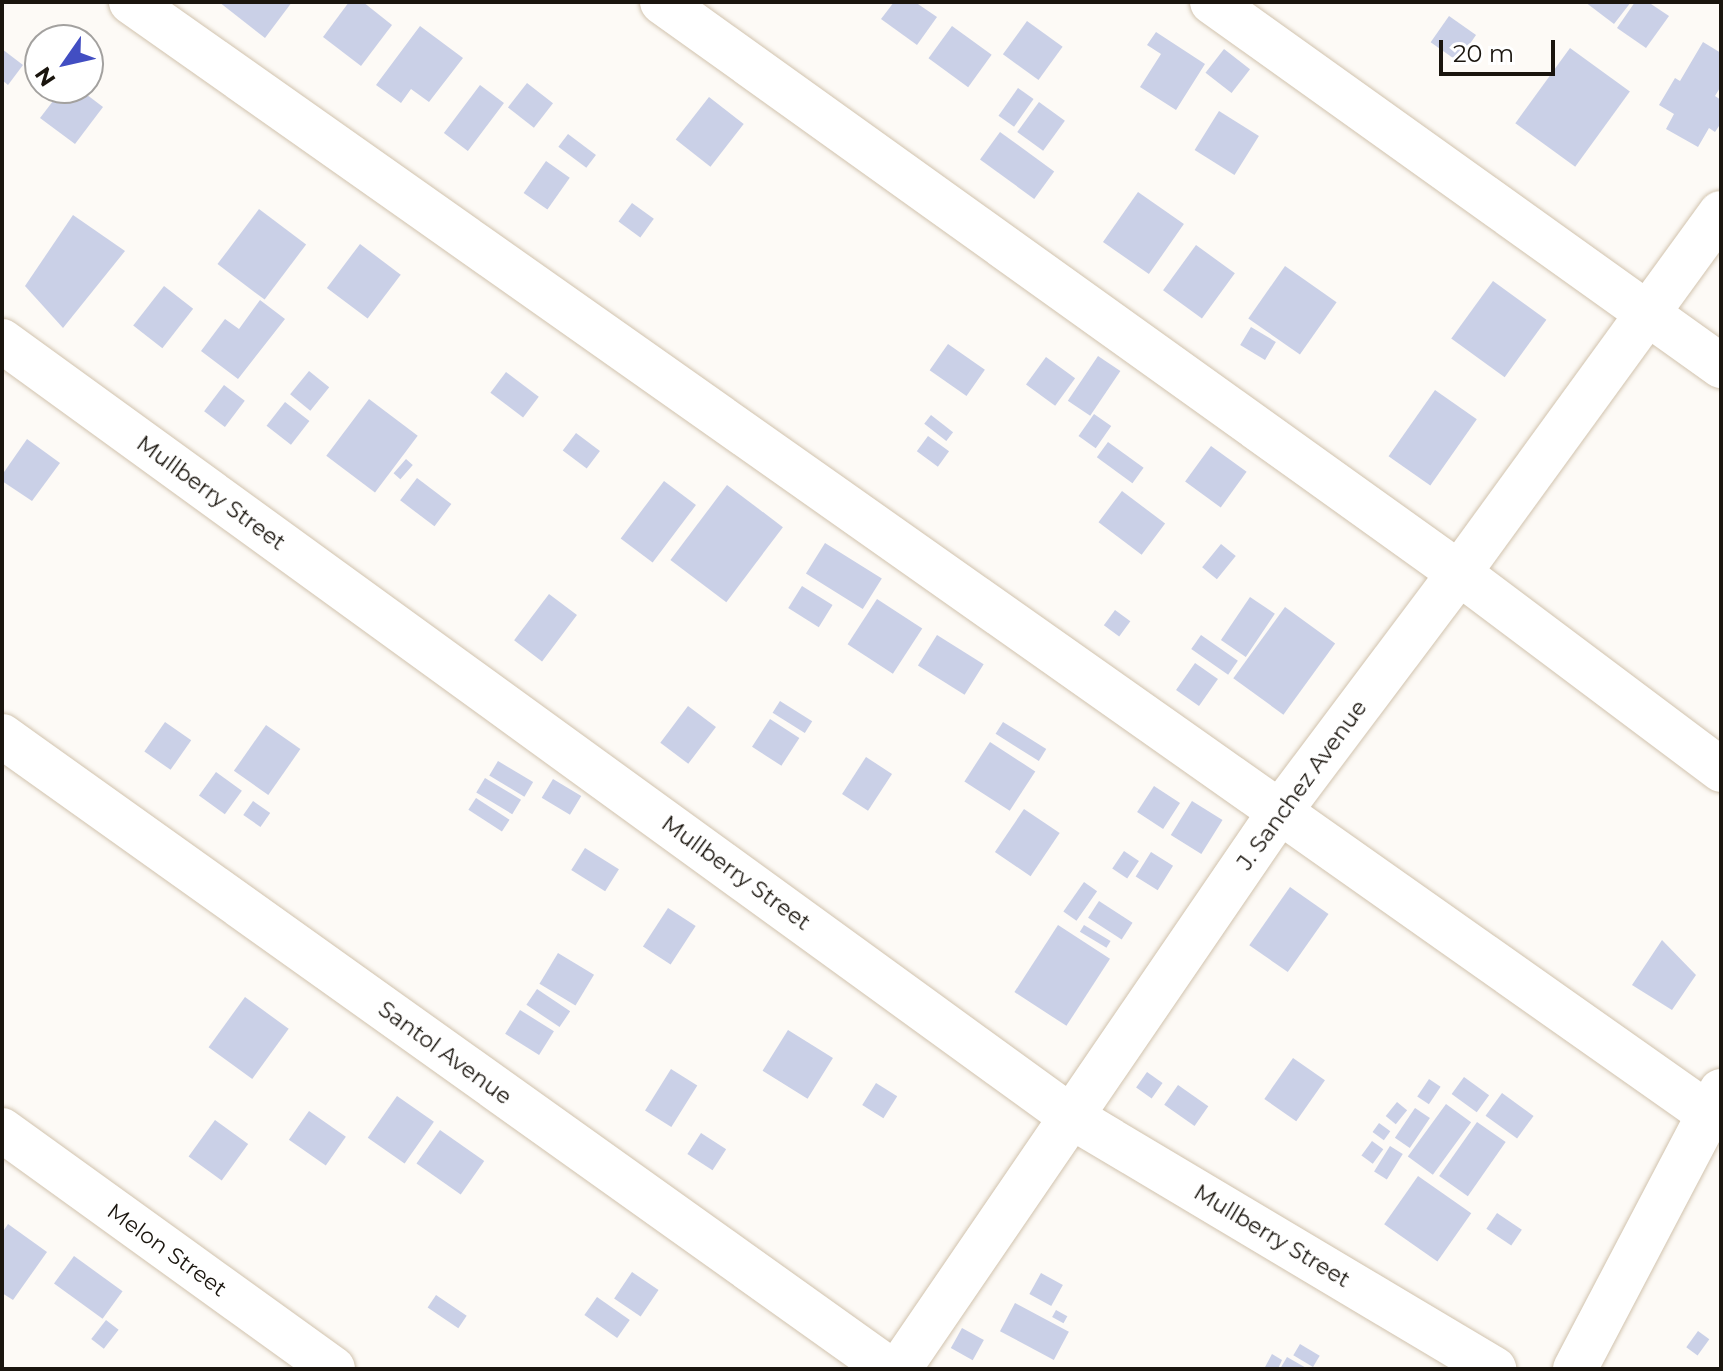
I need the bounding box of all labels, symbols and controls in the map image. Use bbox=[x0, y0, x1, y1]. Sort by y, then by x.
north arrow bbox=[24, 24, 104, 104]
scale bar bbox=[1443, 24, 1559, 74]
text: 20 m bbox=[1453, 39, 1514, 68]
text: N bbox=[29, 62, 62, 92]
street label: Mullberry Street bbox=[131, 430, 291, 556]
street label: J. Sanchez Avenue bbox=[1232, 695, 1372, 875]
street label: Mullberry Street bbox=[656, 810, 816, 936]
street label: Santol Avenue bbox=[373, 996, 517, 1110]
street label: Mullberry Street bbox=[1189, 1179, 1355, 1293]
street label: Melon Street bbox=[102, 1198, 232, 1302]

